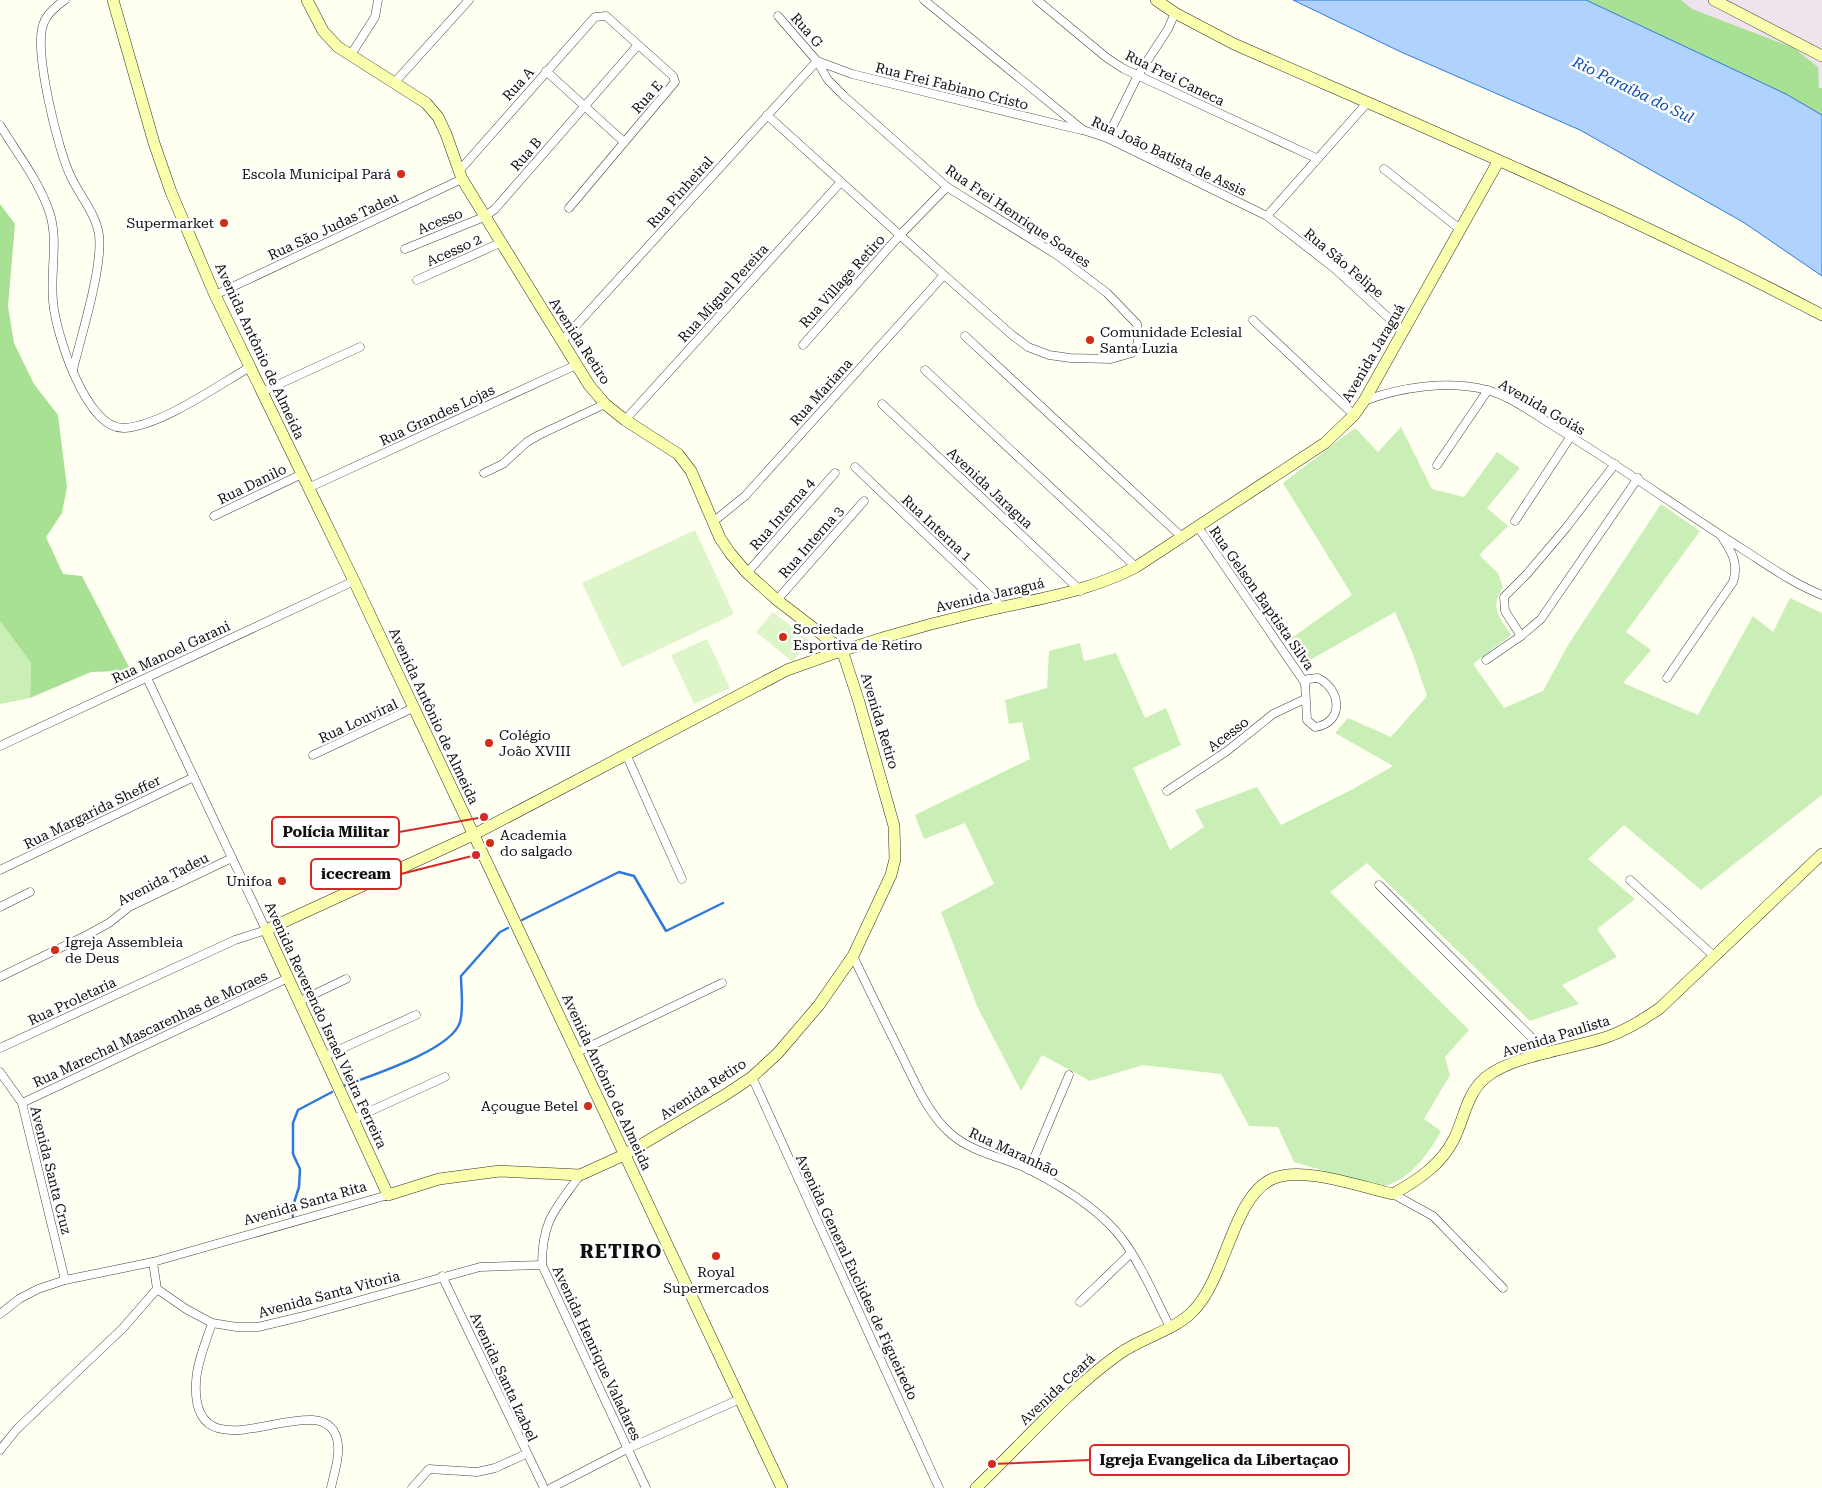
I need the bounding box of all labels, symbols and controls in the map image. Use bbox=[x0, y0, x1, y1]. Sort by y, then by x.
street label: Rua G bbox=[788, 10, 826, 51]
street label: Rua Frei Caneca bbox=[1123, 47, 1228, 109]
water label: Rio Paraíba do Sul bbox=[1569, 53, 1697, 127]
street label: Rua Frei Fabiano Cristo bbox=[874, 59, 1030, 113]
street label: Rua A bbox=[499, 64, 537, 104]
street label: Rua E bbox=[628, 77, 666, 117]
street label: Rua João Batista de Assis bbox=[1089, 113, 1249, 199]
street label: Rua B bbox=[507, 134, 545, 174]
street label: Rua Pinheiral bbox=[644, 153, 717, 231]
street label: Rua Frei Henrique Soares bbox=[943, 162, 1094, 271]
place label: Escola Municipal Pará bbox=[242, 166, 391, 182]
marker: Escola Municipal Pará bbox=[395, 168, 407, 180]
street label: Rua São Judas Tadeu bbox=[265, 189, 401, 263]
street label: Acesso bbox=[415, 205, 465, 237]
place label: Supermarket bbox=[126, 215, 214, 231]
marker: Supermarket bbox=[218, 217, 230, 229]
street label: Rua São Felipe bbox=[1301, 225, 1387, 301]
street label: Acesso 2 bbox=[424, 231, 484, 269]
street label: Rua Village Retiro bbox=[796, 231, 888, 331]
street label: Rua Miguel Pereira bbox=[675, 240, 772, 345]
street label: Avenida Antônio de Almeida bbox=[212, 260, 308, 442]
street label: Avenida Retiro bbox=[546, 295, 614, 387]
street label: Avenida Jaraguá bbox=[1338, 301, 1408, 405]
place label: Comunidade Eclesial Santa Luzia bbox=[1100, 324, 1243, 356]
marker: Comunidade Eclesial Santa Luzia bbox=[1084, 334, 1096, 346]
street label: Rua Mariana bbox=[787, 355, 855, 429]
street label: Avenida Goiás bbox=[1496, 376, 1588, 438]
street label: Rua Grandes Lojas bbox=[377, 381, 497, 449]
street label: Avenida Jaragua bbox=[944, 444, 1036, 532]
street label: Rua Danilo bbox=[215, 461, 289, 507]
street label: Rua Interna 4 bbox=[746, 475, 818, 553]
street label: Rua Interna 1 bbox=[899, 491, 976, 565]
street label: Rua Interna 3 bbox=[775, 503, 847, 581]
street label: Rua Gelson Baptista Silva bbox=[1206, 523, 1318, 673]
street label: Avenida Jaraguá bbox=[934, 575, 1046, 615]
street label: Rua Manoel Garani bbox=[109, 617, 233, 686]
place label: Sociedade Esportiva de Retiro bbox=[793, 621, 922, 653]
street label: Avenida Antônio de Almeida bbox=[386, 625, 482, 807]
marker: Sociedade Esportiva de Retiro bbox=[777, 631, 789, 643]
street label: Avenida Retiro bbox=[858, 671, 902, 771]
street label: Rua Louviral bbox=[316, 695, 401, 746]
street label: Acesso bbox=[1204, 713, 1252, 755]
place label: Colégio João XVIII bbox=[499, 727, 571, 759]
marker: Colégio João XVIII bbox=[483, 737, 495, 749]
street label: Rua Margarida Sheffer bbox=[21, 772, 163, 852]
callout: Polícia Militar bbox=[272, 817, 399, 847]
text: Polícia Militar bbox=[283, 823, 390, 841]
place label: Academia do salgado bbox=[500, 827, 572, 859]
marker: Academia do salgado bbox=[484, 837, 496, 849]
street label: Avenida Tadeu bbox=[115, 849, 211, 909]
callout: icecream bbox=[311, 859, 401, 889]
text: icecream bbox=[321, 865, 391, 883]
place label: Unifoa bbox=[226, 873, 272, 889]
marker: Unifoa bbox=[276, 875, 288, 887]
street label: Avenida Reverendo Israel Vieira Ferreira bbox=[262, 899, 391, 1151]
place label: Igreja Assembleia de Deus bbox=[65, 934, 184, 966]
marker: Igreja Assembleia de Deus bbox=[49, 944, 61, 956]
street label: Rua Marechal Mascarenhas de Moraes bbox=[30, 967, 270, 1091]
street label: Rua Proletaria bbox=[26, 973, 119, 1028]
street label: Avenida Antônio de Almeida bbox=[559, 991, 655, 1173]
street label: Avenida Paulista bbox=[1500, 1012, 1612, 1060]
street label: Avenida Retiro bbox=[657, 1055, 749, 1123]
place label: Açougue Betel bbox=[481, 1098, 579, 1114]
marker: Açougue Betel bbox=[582, 1100, 594, 1112]
street label: Avenida Santa Cruz bbox=[27, 1104, 75, 1236]
street label: Rua Maranhão bbox=[967, 1124, 1061, 1180]
street label: Avenida General Euclides de Figueiredo bbox=[793, 1152, 921, 1402]
street label: Avenida Santa Rita bbox=[242, 1178, 369, 1228]
district label: RETIRO bbox=[580, 1240, 662, 1263]
marker: Royal Supermercados bbox=[710, 1250, 722, 1262]
street label: Avenida Henrique Valadares bbox=[549, 1263, 645, 1443]
place label: Royal Supermercados bbox=[663, 1264, 769, 1296]
street label: Avenida Santa Vitoria bbox=[256, 1267, 402, 1321]
street label: Avenida Santa Izabel bbox=[467, 1310, 541, 1445]
street label: Avenida Ceará bbox=[1016, 1350, 1098, 1428]
callout: Igreja Evangelica da Libertaçao bbox=[1090, 1445, 1349, 1475]
text: Igreja Evangelica da Libertaçao bbox=[1099, 1451, 1339, 1469]

